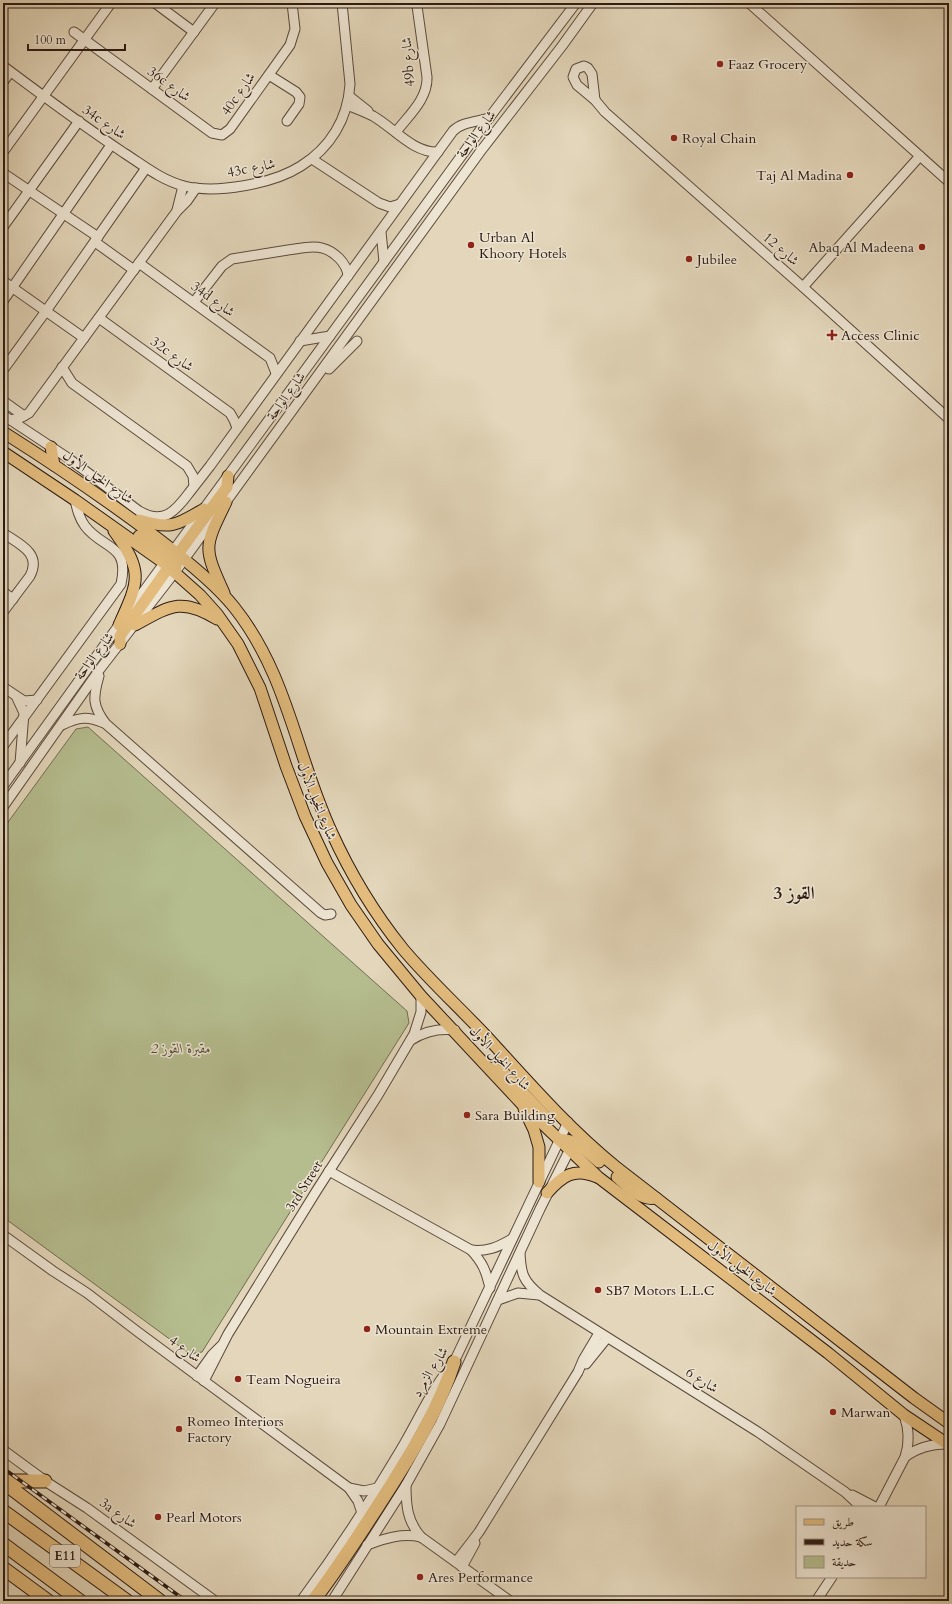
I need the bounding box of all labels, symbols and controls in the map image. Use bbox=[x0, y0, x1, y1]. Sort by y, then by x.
scale bar bbox=[28, 26, 125, 52]
text: 100 m bbox=[34, 32, 67, 48]
street label: 49b شارع bbox=[397, 36, 421, 88]
place label: Faaz Grocery bbox=[728, 55, 808, 74]
marker: Faaz Grocery bbox=[715, 59, 725, 69]
street label: 36c شارع bbox=[142, 62, 194, 108]
street label: 40c شارع bbox=[216, 69, 261, 121]
street label: 34c شارع bbox=[77, 100, 129, 145]
street label: شارع الواحة bbox=[452, 106, 502, 163]
place label: Royal Chain bbox=[682, 129, 756, 148]
marker: Royal Chain bbox=[669, 133, 679, 143]
street label: 43c شارع bbox=[225, 154, 277, 184]
place label: Taj Al Madina bbox=[756, 166, 842, 185]
marker: Taj Al Madina bbox=[845, 170, 855, 180]
place label: Urban Al Khoory Hotels bbox=[479, 228, 567, 263]
street label: شارع 12 bbox=[757, 228, 803, 272]
place label: Abaq Al Madeena bbox=[809, 238, 914, 257]
marker: Urban Al Khoory Hotels bbox=[466, 240, 476, 250]
marker: Abaq Al Madeena bbox=[917, 242, 927, 252]
place label: Jubilee bbox=[695, 250, 737, 269]
marker: Jubilee bbox=[684, 254, 694, 264]
street label: 34d شارع bbox=[186, 277, 239, 323]
place label: Access Clinic bbox=[841, 326, 920, 345]
marker: Access Clinic bbox=[826, 329, 838, 341]
street label: 32c شارع bbox=[145, 332, 197, 378]
street label: شارع الواحة bbox=[262, 368, 312, 425]
street label: شارع الخيل الأول bbox=[58, 445, 138, 510]
street label: شارع الواحة bbox=[70, 628, 120, 685]
street label: شارع الخيل الأول bbox=[291, 759, 342, 843]
district label: القوز 3 bbox=[773, 881, 815, 906]
street label: شارع الخيل الأول bbox=[464, 1021, 536, 1096]
park label: مقبرة القوز 2 bbox=[150, 1039, 211, 1058]
place label: Sara Building bbox=[475, 1106, 555, 1125]
marker: Sara Building bbox=[462, 1110, 472, 1120]
street label: 3rd Street bbox=[281, 1156, 328, 1215]
street label: شارع الخيل الأول bbox=[702, 1235, 781, 1302]
place label: SB7 Motors L.L.C bbox=[606, 1281, 715, 1300]
marker: SB7 Motors L.L.C bbox=[593, 1285, 603, 1295]
place label: Mountain Extreme bbox=[375, 1320, 487, 1339]
marker: Mountain Extreme bbox=[362, 1324, 372, 1334]
street label: شارع 4 bbox=[164, 1331, 205, 1369]
street label: شارع الزمرد bbox=[407, 1343, 454, 1402]
street label: شارع 6 bbox=[681, 1363, 722, 1399]
place label: Team Nogueira bbox=[246, 1370, 341, 1389]
marker: Team Nogueira bbox=[233, 1374, 243, 1384]
place label: Marwan bbox=[841, 1403, 891, 1422]
marker: Marwan bbox=[828, 1407, 838, 1417]
place label: Romeo Interiors Factory bbox=[187, 1412, 284, 1447]
marker: Romeo Interiors Factory bbox=[174, 1424, 184, 1434]
street label: 3a شارع bbox=[95, 1493, 140, 1534]
legend bbox=[796, 1506, 926, 1578]
place label: Pearl Motors bbox=[166, 1508, 242, 1527]
marker: Pearl Motors bbox=[153, 1512, 163, 1522]
text: طريق bbox=[832, 1514, 854, 1530]
text: سكة حديد bbox=[832, 1534, 873, 1550]
road number: E11 bbox=[50, 1545, 80, 1567]
text: حديقة bbox=[832, 1554, 856, 1570]
place label: Ares Performance bbox=[428, 1568, 533, 1587]
marker: Ares Performance bbox=[415, 1572, 425, 1582]

